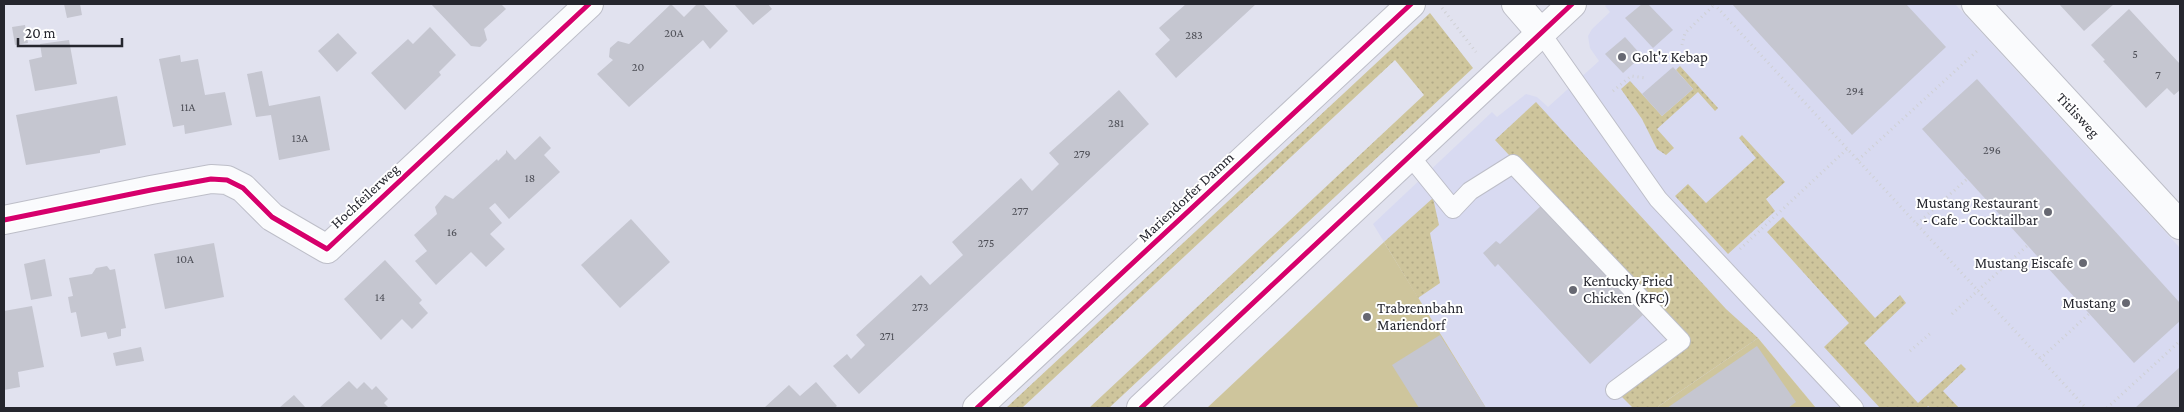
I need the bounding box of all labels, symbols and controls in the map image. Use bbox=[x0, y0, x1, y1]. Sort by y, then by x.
scale bar bbox=[18, 15, 121, 47]
text: 20 m bbox=[25, 25, 56, 41]
house number: 20A bbox=[664, 26, 684, 40]
house number: 283 bbox=[1185, 28, 1203, 42]
house number: 5 bbox=[2132, 47, 2138, 61]
place label: Golt'z Kebap bbox=[1632, 49, 1708, 66]
marker: Golt'z Kebap bbox=[1616, 51, 1628, 63]
house number: 20 bbox=[632, 60, 644, 74]
house number: 7 bbox=[2155, 68, 2161, 82]
house number: 294 bbox=[1846, 84, 1864, 98]
street label: Titlisweg bbox=[2052, 89, 2103, 141]
house number: 11A bbox=[181, 100, 196, 114]
house number: 281 bbox=[1108, 116, 1124, 130]
house number: 13A bbox=[292, 131, 308, 145]
house number: 296 bbox=[1983, 143, 2001, 157]
house number: 279 bbox=[1073, 147, 1091, 161]
street label: Mariendorfer Damm bbox=[1135, 149, 1237, 245]
street label: Hochfeilerweg bbox=[328, 160, 403, 232]
house number: 18 bbox=[525, 171, 535, 185]
place label: Mustang Restaurant - Cafe - Cocktailbar bbox=[1916, 195, 2039, 228]
house number: 277 bbox=[1012, 204, 1029, 218]
marker: Mustang Restaurant - Cafe - Cocktailbar bbox=[2042, 206, 2054, 218]
house number: 16 bbox=[447, 225, 457, 239]
house number: 275 bbox=[978, 236, 994, 250]
house number: 10A bbox=[176, 252, 194, 266]
place label: Mustang Eiscafe bbox=[1975, 255, 2073, 272]
marker: Mustang Eiscafe bbox=[2077, 257, 2089, 269]
place label: Kentucky Fried Chicken (KFC) bbox=[1583, 273, 1673, 307]
marker: Kentucky Fried Chicken (KFC) bbox=[1567, 284, 1579, 296]
house number: 14 bbox=[375, 290, 385, 304]
place label: Mustang bbox=[2063, 295, 2116, 312]
marker: Mustang bbox=[2120, 297, 2132, 309]
house number: 273 bbox=[912, 300, 929, 314]
place label: Trabrennbahn Mariendorf bbox=[1377, 300, 1463, 333]
marker: Trabrennbahn Mariendorf bbox=[1361, 311, 1373, 323]
house number: 271 bbox=[879, 329, 895, 343]

